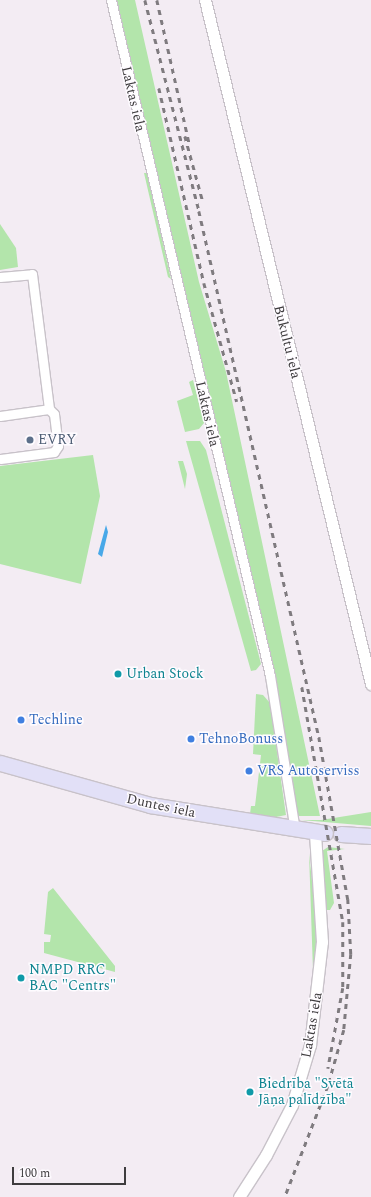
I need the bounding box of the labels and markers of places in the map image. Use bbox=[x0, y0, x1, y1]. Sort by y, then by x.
place label: EVRY bbox=[38, 432, 76, 448]
marker: EVRY bbox=[25, 435, 35, 445]
place label: Urban Stock bbox=[126, 666, 204, 682]
marker: Urban Stock bbox=[113, 669, 123, 679]
place label: Techline bbox=[29, 712, 83, 728]
marker: Techline bbox=[16, 715, 26, 725]
place label: TehnoBonuss bbox=[199, 731, 283, 747]
marker: TehnoBonuss bbox=[186, 734, 196, 744]
place label: VRS Autoserviss bbox=[257, 763, 360, 779]
marker: VRS Autoserviss bbox=[244, 766, 254, 776]
place label: NMPD RRC BAC "Centrs" bbox=[29, 962, 116, 994]
marker: NMPD RRC BAC "Centrs" bbox=[16, 973, 26, 983]
place label: Biedrība "Svētā Jāņa palīdzība" bbox=[258, 1076, 354, 1108]
marker: Biedrība "Svētā Jāņa palīdzība" bbox=[245, 1087, 255, 1097]

